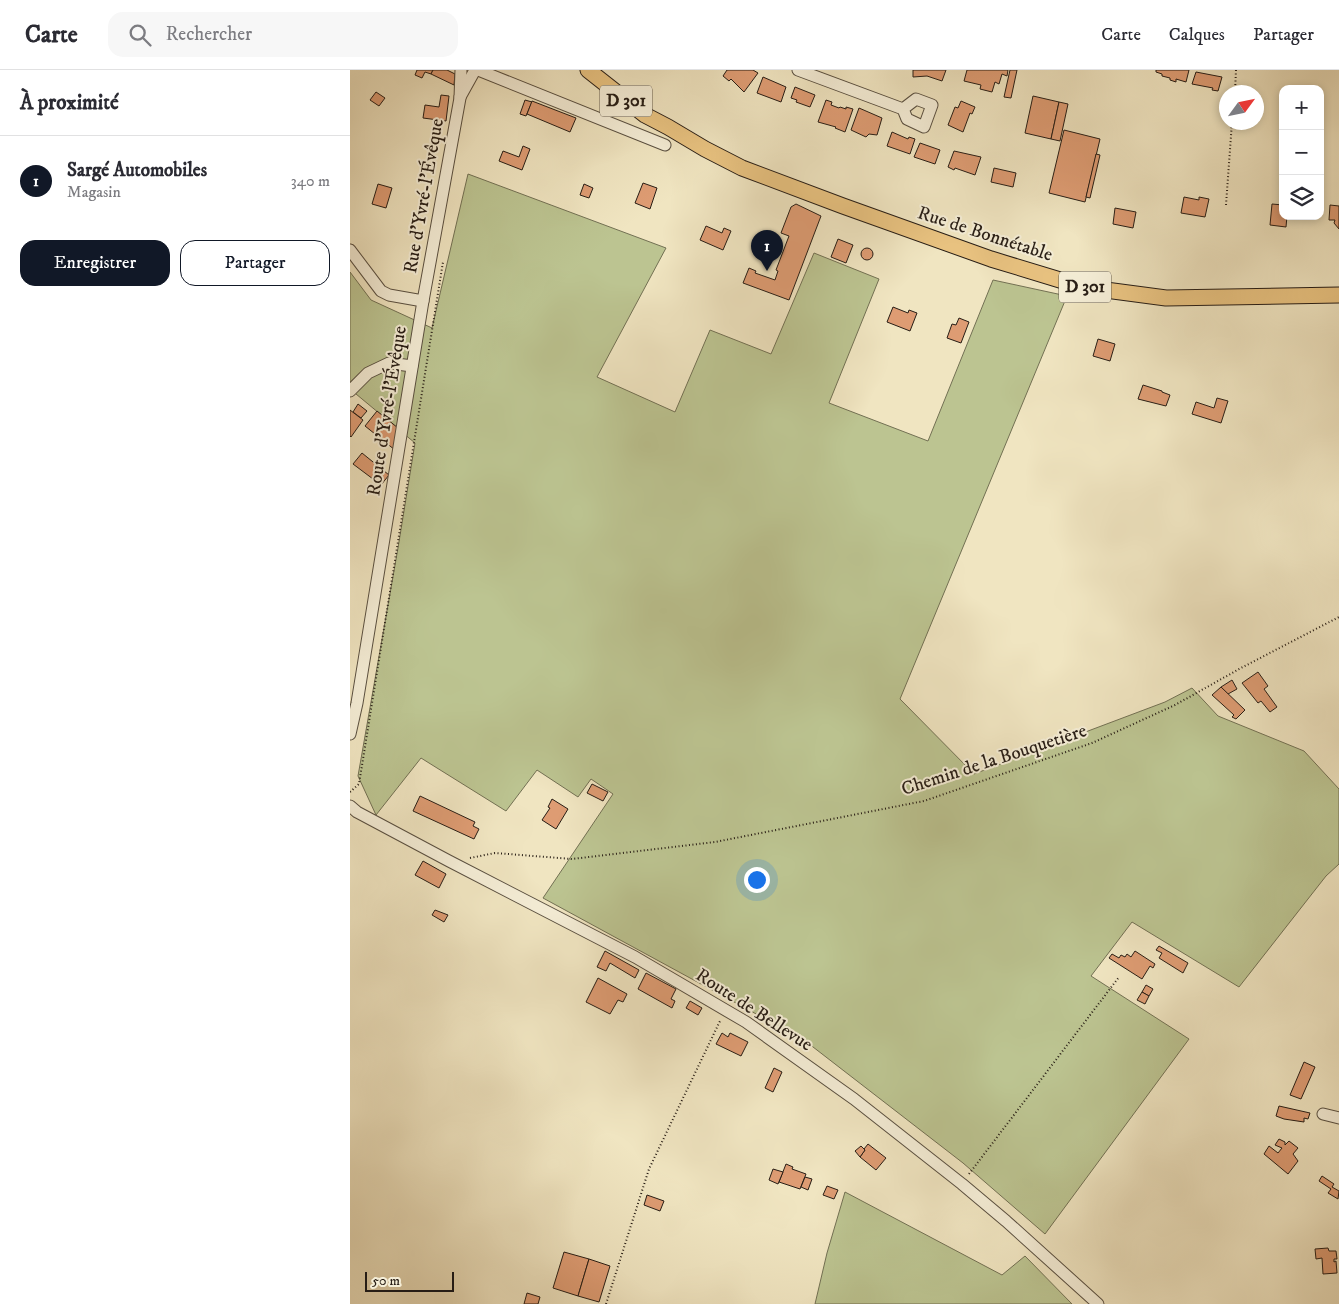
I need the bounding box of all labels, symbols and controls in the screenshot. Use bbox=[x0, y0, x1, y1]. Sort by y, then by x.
search box bbox=[108, 12, 458, 57]
text: Carte bbox=[25, 20, 78, 50]
icon: search bbox=[126, 21, 154, 49]
text: Rechercher bbox=[166, 23, 252, 46]
text: Carte bbox=[1101, 24, 1141, 46]
text: Calques bbox=[1169, 24, 1225, 46]
text: Partager bbox=[1253, 24, 1314, 46]
north arrow bbox=[1219, 85, 1264, 130]
map controls bbox=[1279, 85, 1324, 220]
button: + bbox=[1279, 85, 1324, 130]
road number: D 301 bbox=[600, 86, 652, 116]
text: À proximité bbox=[20, 90, 119, 116]
street label: Rue d'Yvré-l'Évêque bbox=[398, 117, 450, 275]
button: − bbox=[1279, 130, 1324, 175]
text: Sargé Automobiles bbox=[67, 159, 207, 182]
text: 1 bbox=[33, 171, 39, 191]
text: 340 m bbox=[291, 171, 330, 191]
button: layers bbox=[1279, 175, 1324, 220]
text: Magasin bbox=[67, 182, 121, 202]
street label: Rue de Bonnétable bbox=[915, 201, 1056, 267]
pin: 1 bbox=[751, 230, 783, 271]
button: Enregistrer bbox=[20, 240, 170, 286]
button: Partager bbox=[180, 240, 330, 286]
road number: D 301 bbox=[1059, 272, 1111, 302]
street label: Route d'Yvré-l'Évêque bbox=[361, 324, 413, 498]
street label: Chemin de la Bouquetière bbox=[898, 719, 1090, 802]
your location bbox=[744, 867, 770, 893]
street label: Route de Bellevue bbox=[691, 964, 817, 1056]
scale bar bbox=[365, 1269, 454, 1292]
text: 50 m bbox=[372, 1272, 400, 1290]

